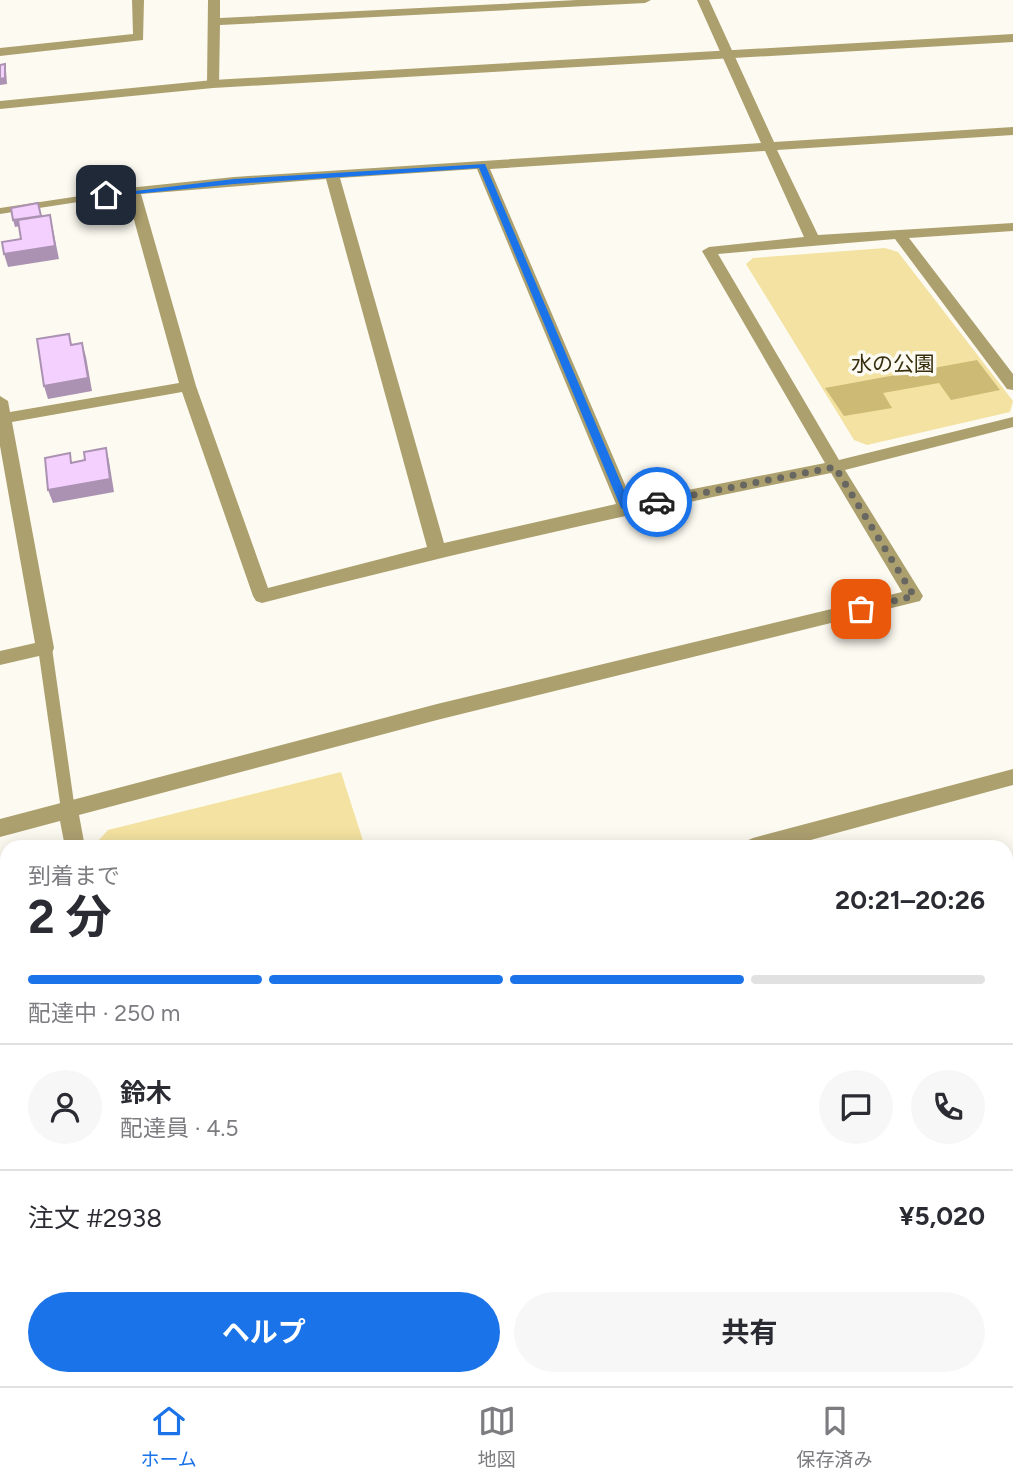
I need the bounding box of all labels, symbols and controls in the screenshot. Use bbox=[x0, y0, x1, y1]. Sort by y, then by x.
pin bbox=[76, 165, 136, 225]
icon: home bbox=[87, 176, 125, 214]
park label: 水の公園 bbox=[851, 351, 935, 376]
courier bbox=[622, 467, 692, 537]
icon: car bbox=[638, 483, 676, 521]
pin bbox=[831, 579, 891, 639]
icon: bag bbox=[842, 590, 880, 628]
text: 到着まで bbox=[28, 862, 120, 890]
text: 20:21–20:26 bbox=[835, 884, 985, 916]
text: 2 分 bbox=[28, 889, 112, 945]
text: 配達中 · 250 m bbox=[28, 999, 180, 1027]
button: person bbox=[28, 1070, 102, 1144]
button: chat bbox=[819, 1070, 893, 1144]
button: phone bbox=[911, 1070, 985, 1144]
text: 鈴木 bbox=[120, 1077, 172, 1109]
text: 配達員 · 4.5 bbox=[120, 1114, 239, 1142]
text: ¥5,020 bbox=[899, 1200, 985, 1232]
text: 注文 #2938 bbox=[28, 1202, 162, 1234]
button: ヘルプ bbox=[28, 1292, 500, 1372]
button: 共有 bbox=[514, 1292, 985, 1372]
tab: ホーム bbox=[140, 1402, 197, 1471]
tab: 地図 bbox=[478, 1402, 516, 1471]
tab: 保存済み bbox=[797, 1402, 873, 1471]

